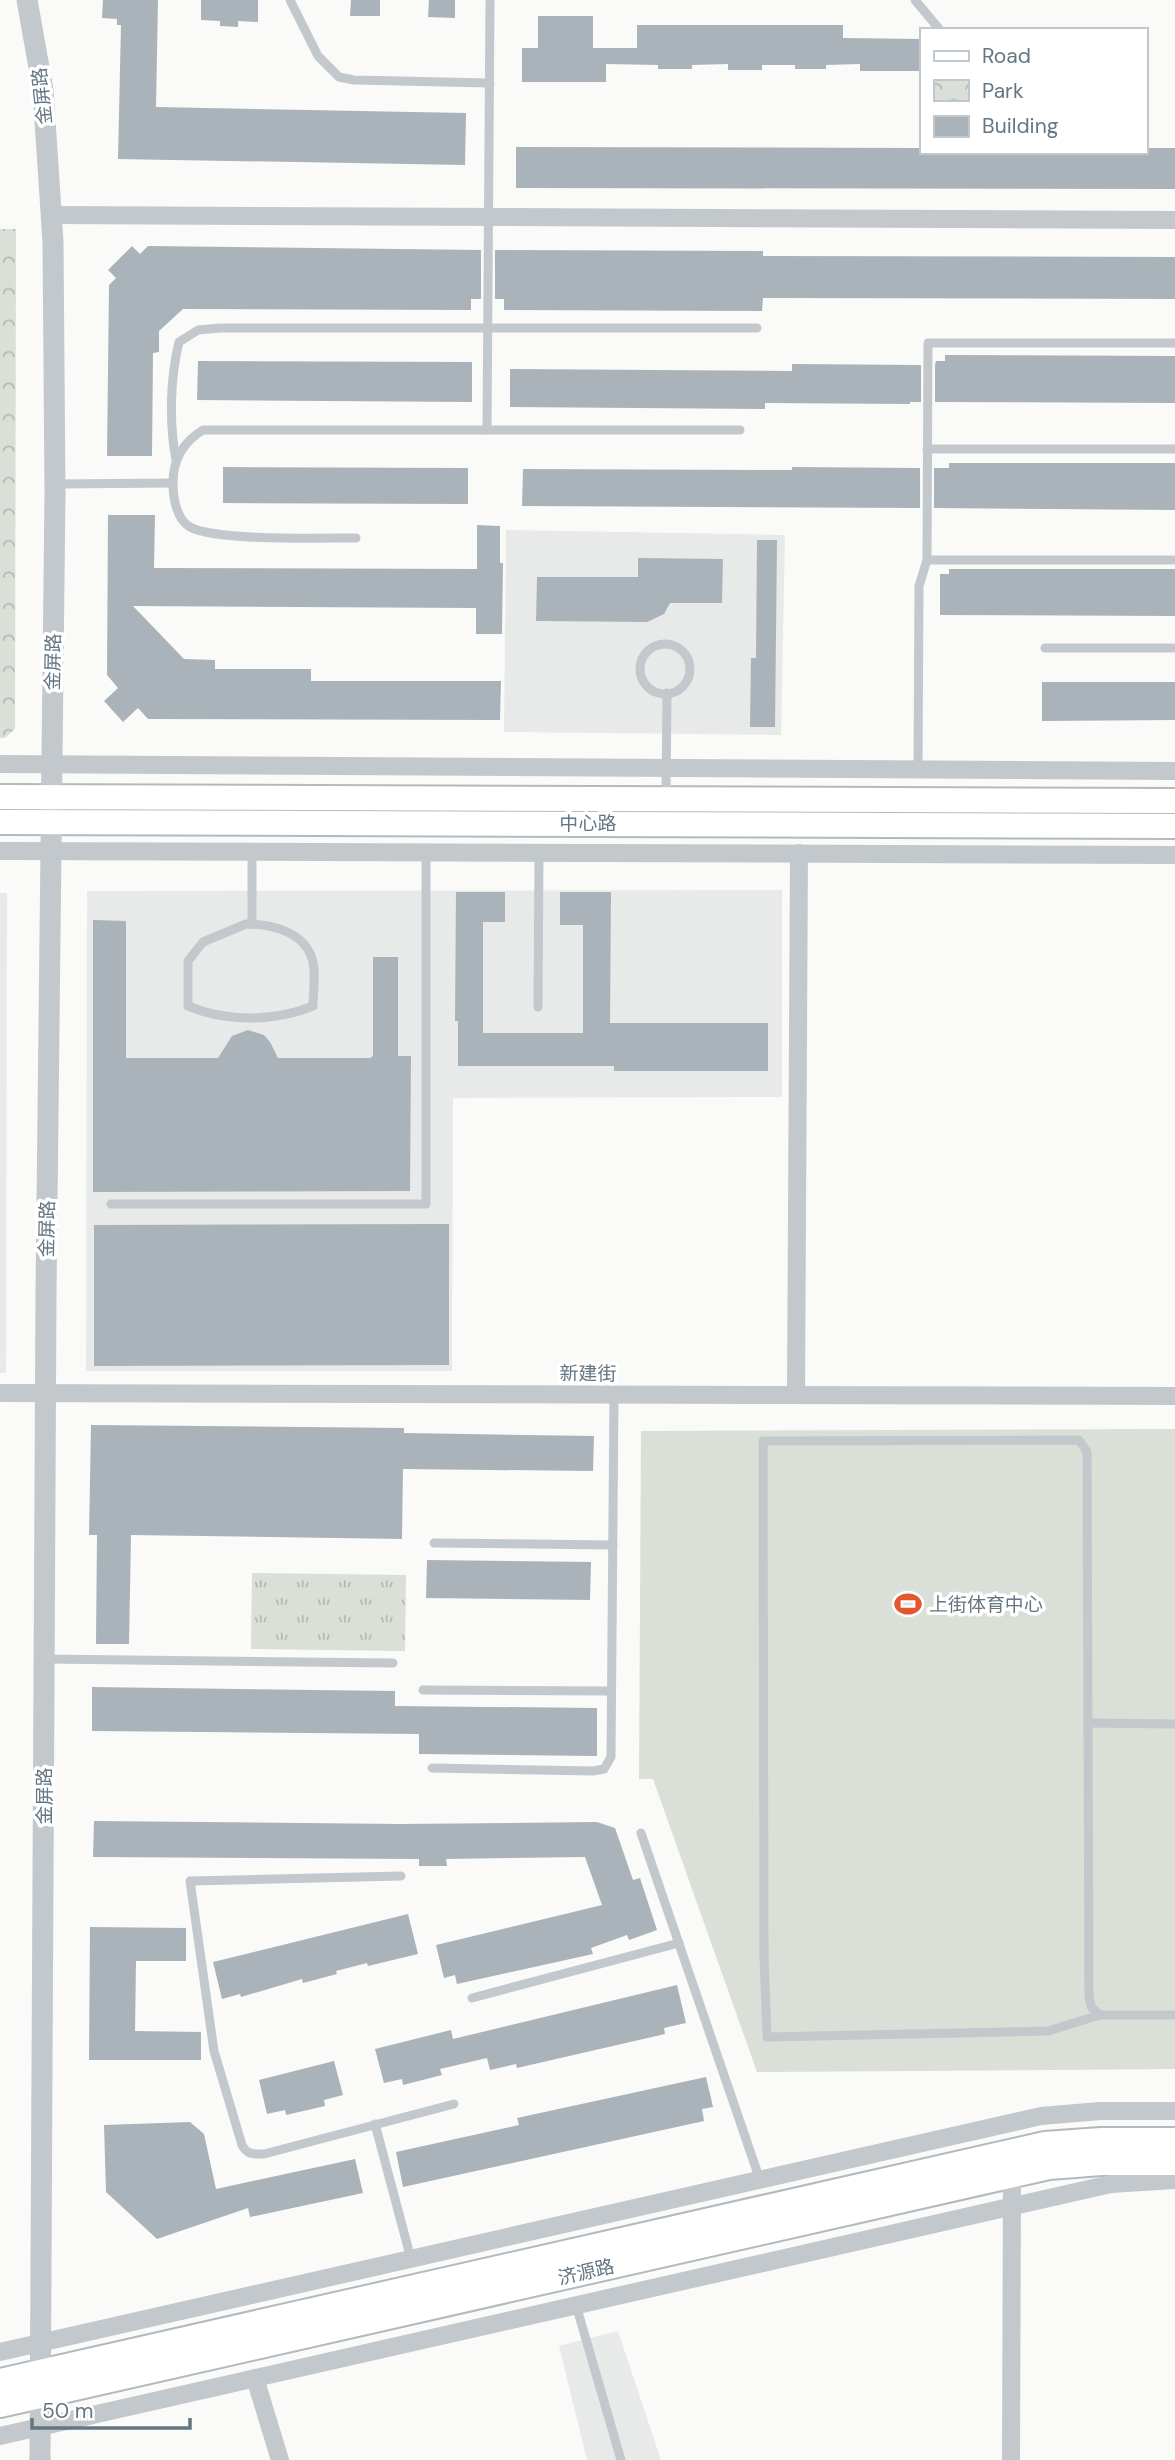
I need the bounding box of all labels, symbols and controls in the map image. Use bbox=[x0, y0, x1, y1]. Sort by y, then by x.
legend bbox=[920, 28, 1147, 154]
text: Road bbox=[982, 42, 1031, 70]
street label: 金屏路 bbox=[27, 66, 57, 126]
text: Park bbox=[982, 77, 1024, 105]
text: Building bbox=[982, 112, 1059, 140]
street label: 金屏路 bbox=[40, 633, 66, 691]
street label: 中心路 bbox=[559, 811, 617, 836]
street label: 金屏路 bbox=[34, 1200, 60, 1258]
street label: 新建街 bbox=[559, 1361, 617, 1386]
sports icon: 上街体育中心 bbox=[893, 1589, 923, 1619]
place label: 上街体育中心 bbox=[929, 1592, 1043, 1617]
street label: 金屏路 bbox=[32, 1767, 57, 1825]
street label: 济源路 bbox=[555, 2253, 617, 2291]
scale bar bbox=[32, 2386, 189, 2430]
text: 50 m bbox=[42, 2397, 93, 2425]

